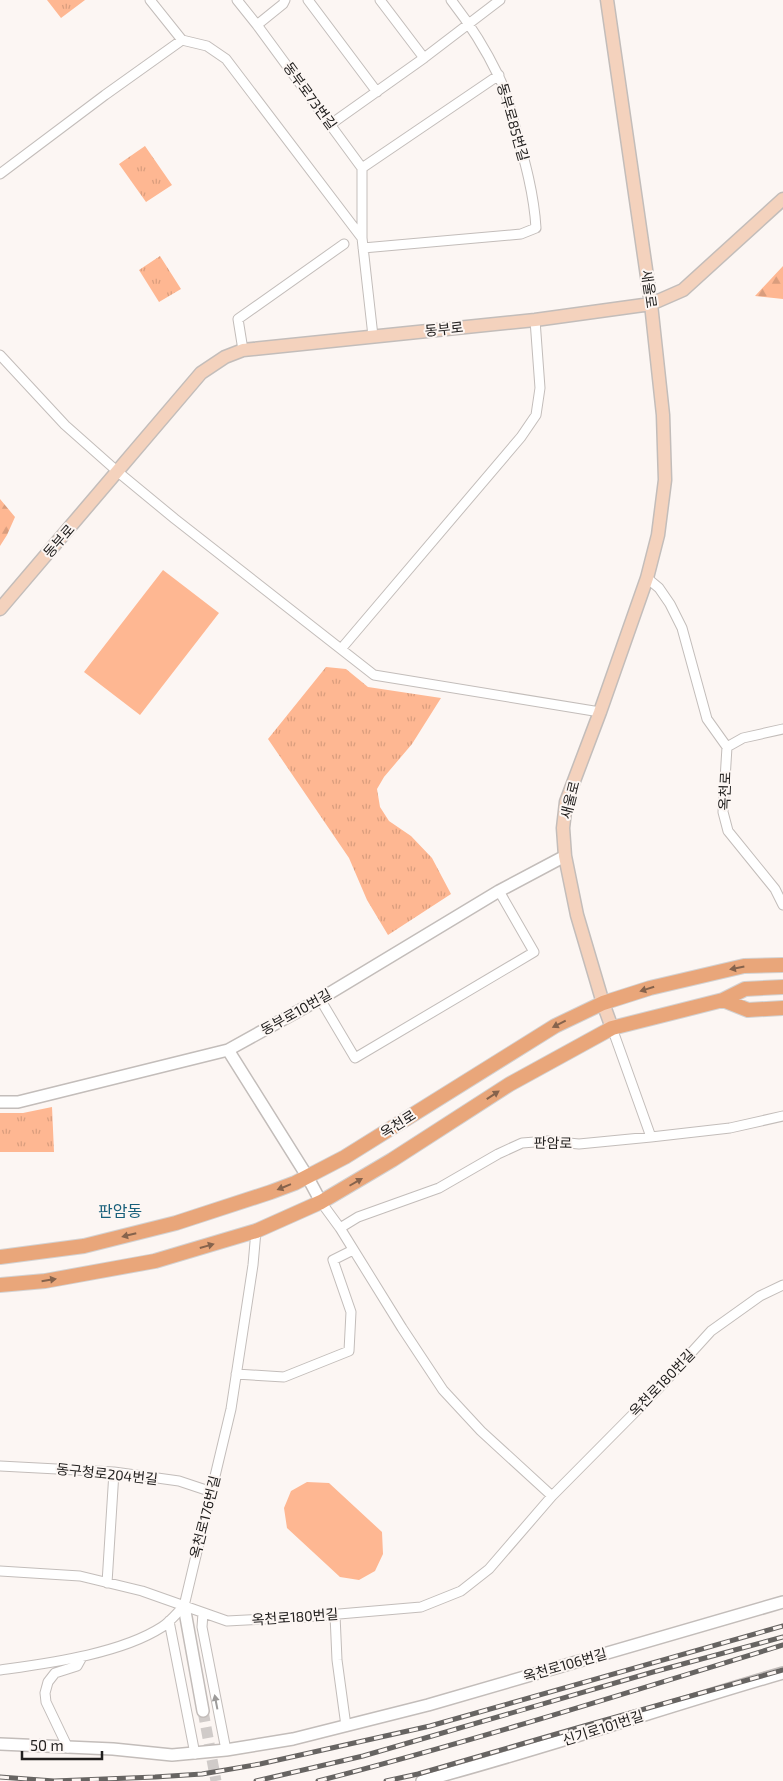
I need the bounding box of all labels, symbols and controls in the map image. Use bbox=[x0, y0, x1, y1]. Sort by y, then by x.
street label: 동부로73번길 bbox=[280, 59, 341, 133]
street label: 동부로85번길 bbox=[494, 81, 533, 163]
street label: 새울로 bbox=[638, 269, 661, 309]
street label: 동부로 bbox=[424, 318, 464, 339]
street label: 동부로 bbox=[40, 520, 78, 561]
street label: 옥천로 bbox=[715, 771, 734, 811]
street label: 새울로 bbox=[557, 779, 582, 821]
one-way arrow bbox=[728, 964, 744, 972]
street label: 동부로10번길 bbox=[257, 985, 334, 1038]
one-way arrow bbox=[639, 986, 654, 994]
one-way arrow bbox=[552, 1020, 566, 1028]
one-way arrow bbox=[486, 1090, 500, 1100]
street label: 옥천로 bbox=[377, 1106, 419, 1141]
street label: 판암로 bbox=[534, 1134, 573, 1151]
one-way arrow bbox=[349, 1177, 362, 1186]
one-way arrow bbox=[276, 1183, 291, 1191]
district label: 판암동 bbox=[98, 1201, 142, 1220]
one-way arrow bbox=[121, 1231, 136, 1239]
one-way arrow bbox=[200, 1241, 215, 1249]
one-way arrow bbox=[41, 1276, 57, 1284]
street label: 옥천로180번길 bbox=[625, 1345, 698, 1420]
street label: 동구청로204번길 bbox=[55, 1460, 159, 1487]
street label: 옥천로176번길 bbox=[186, 1474, 223, 1560]
street label: 옥천로180번길 bbox=[251, 1605, 339, 1628]
street label: 옥천로106번길 bbox=[521, 1644, 609, 1685]
one-way arrow bbox=[212, 1694, 220, 1710]
street label: 신기로101번길 bbox=[560, 1706, 645, 1749]
scale bar bbox=[22, 1728, 102, 1760]
text: 50 m bbox=[30, 1736, 64, 1754]

